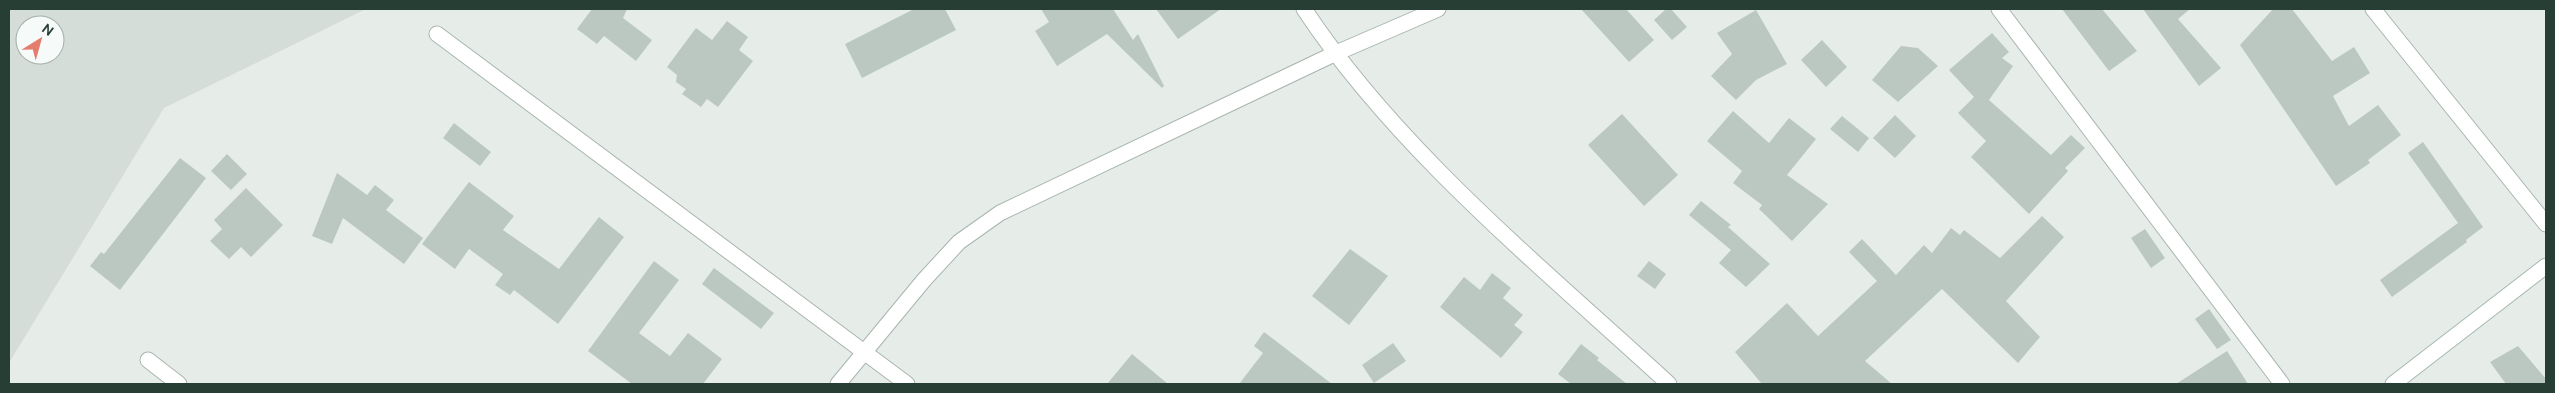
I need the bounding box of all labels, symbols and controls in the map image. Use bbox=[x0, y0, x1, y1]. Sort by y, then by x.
north arrow bbox=[15, 15, 65, 65]
text: N bbox=[39, 20, 57, 39]

